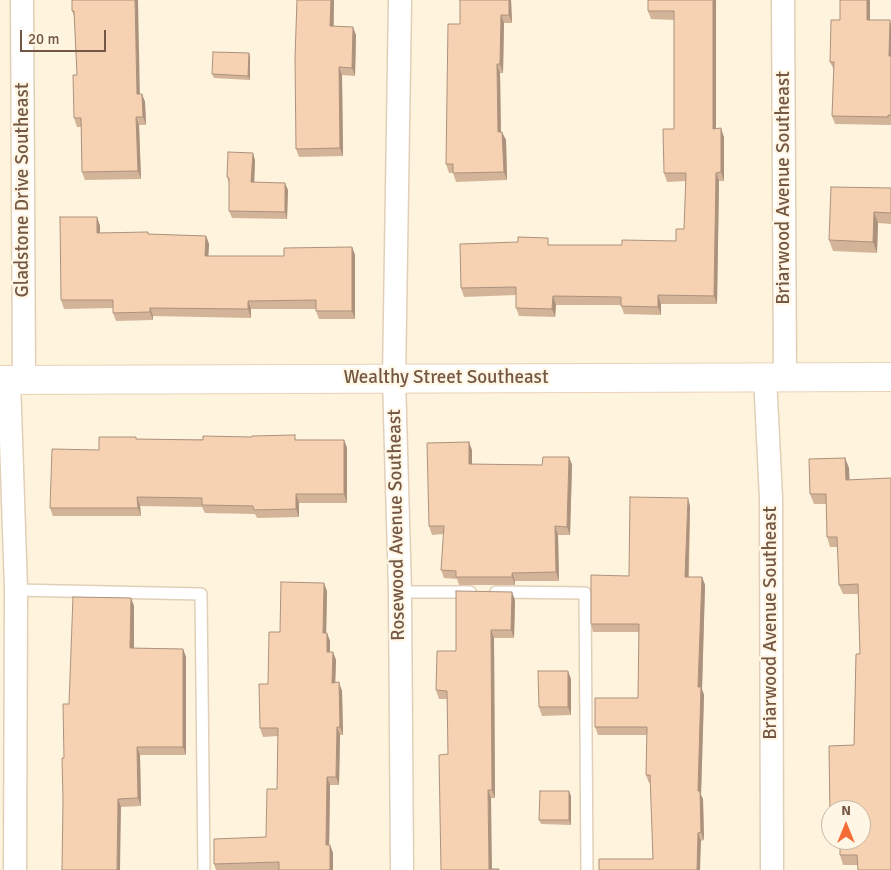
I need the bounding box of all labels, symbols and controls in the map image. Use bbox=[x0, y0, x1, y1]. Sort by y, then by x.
scale bar bbox=[22, 20, 109, 52]
text: 20 m bbox=[28, 30, 59, 48]
street label: Briarwood Avenue Southeast bbox=[773, 71, 795, 305]
street label: Gladstone Drive Southeast bbox=[12, 83, 34, 297]
street label: Wealthy Street Southeast bbox=[343, 367, 549, 389]
street label: Rosewood Avenue Southeast bbox=[384, 409, 410, 641]
street label: Briarwood Avenue Southeast bbox=[760, 506, 782, 740]
north arrow bbox=[821, 800, 871, 850]
text: N bbox=[841, 802, 851, 819]

